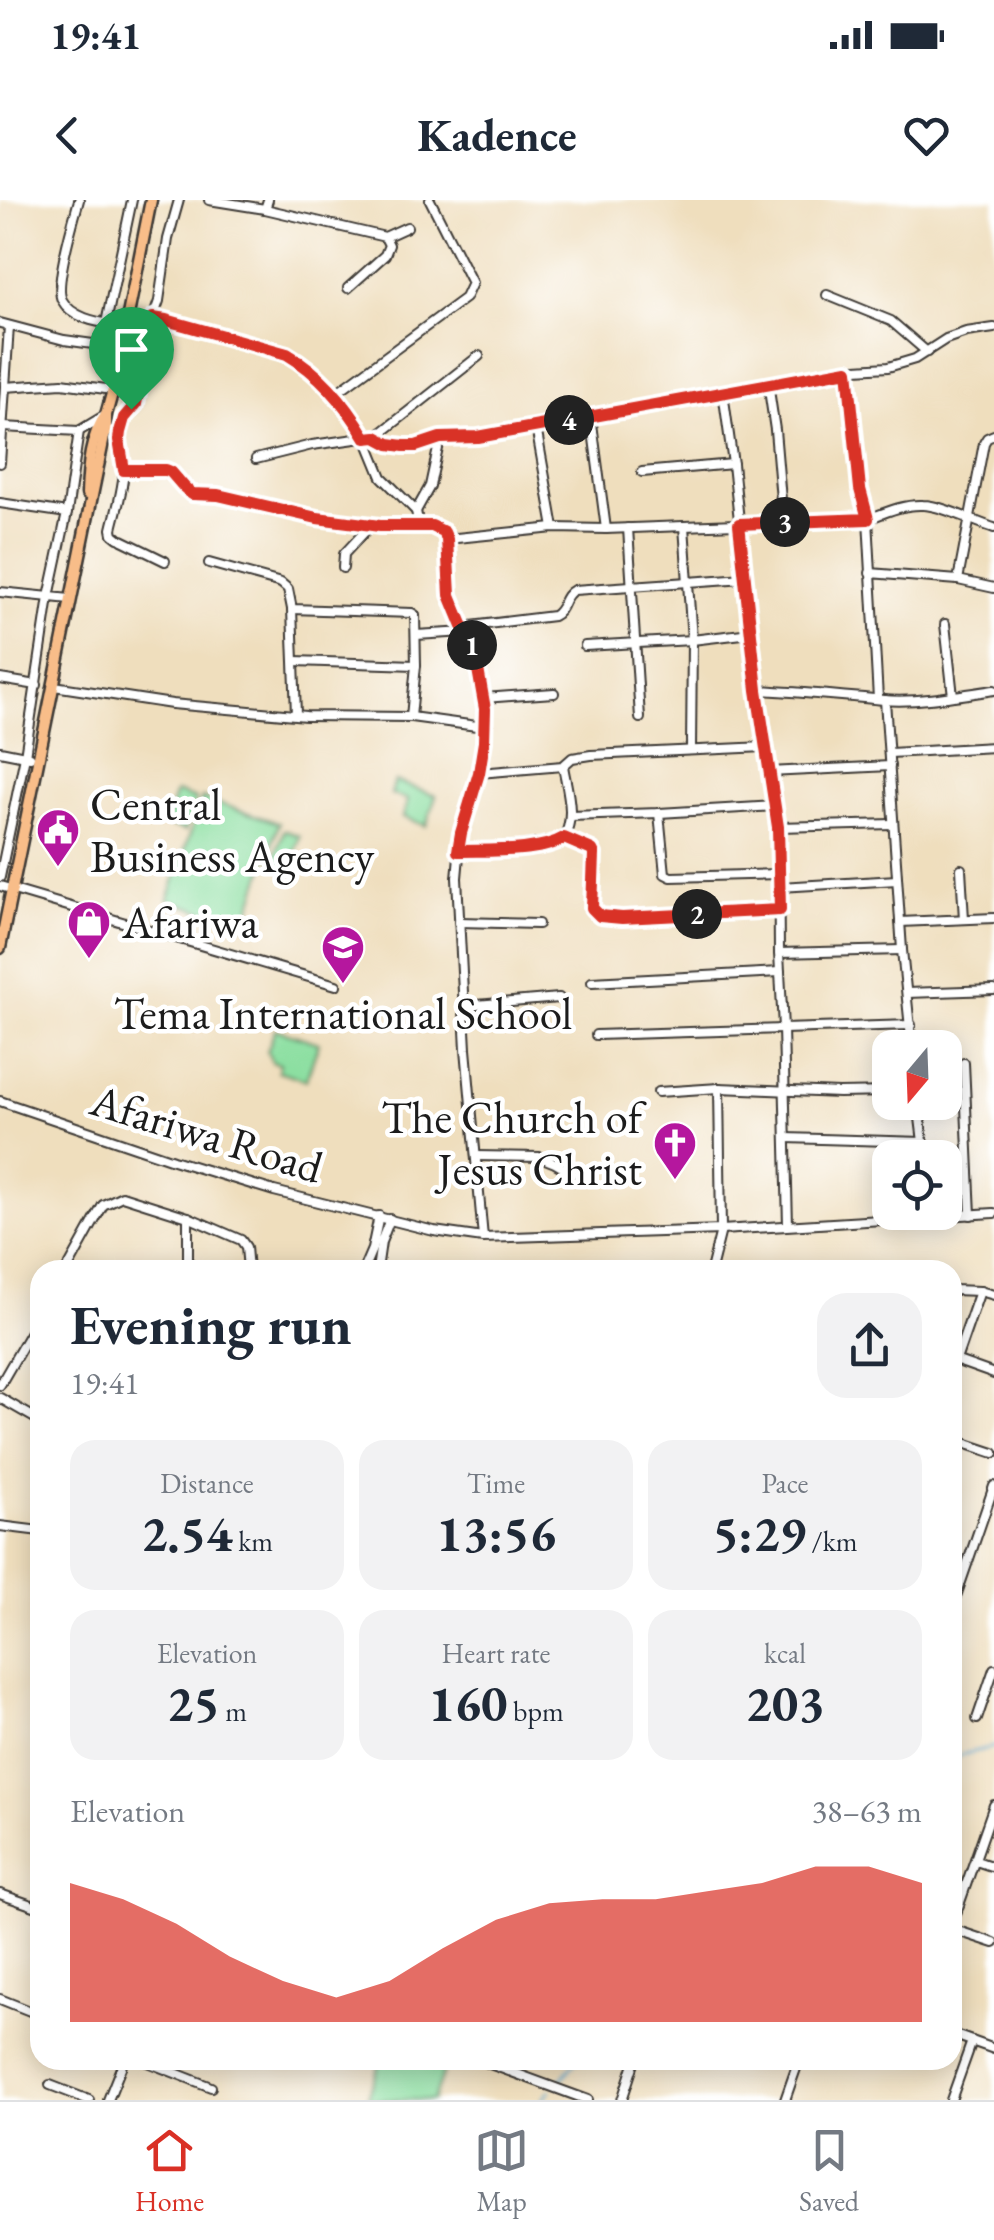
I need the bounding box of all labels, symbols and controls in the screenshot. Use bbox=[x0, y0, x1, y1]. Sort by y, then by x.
text: 19:41 bbox=[50, 11, 141, 60]
text: Kadence bbox=[417, 106, 577, 164]
icon: back bbox=[40, 108, 95, 163]
icon: heart bbox=[899, 108, 954, 163]
pin bbox=[89, 307, 174, 410]
icon: arrive bbox=[104, 322, 159, 377]
pin: 4 bbox=[544, 395, 594, 445]
text: 4 bbox=[562, 402, 576, 438]
pin: 3 bbox=[760, 497, 810, 547]
text: 3 bbox=[778, 504, 792, 540]
pin: 1 bbox=[447, 620, 497, 670]
text: 1 bbox=[465, 627, 479, 663]
place label: Central Business Agency bbox=[90, 775, 375, 885]
public building icon: Central Business Agency bbox=[35, 807, 81, 868]
pin: 2 bbox=[672, 889, 722, 939]
place label: Afariwa bbox=[121, 893, 258, 951]
text: 2 bbox=[690, 896, 704, 932]
shop icon: Afariwa bbox=[66, 899, 112, 960]
school or university icon: Tema International School bbox=[320, 924, 366, 985]
place label: Tema International School bbox=[114, 984, 572, 1042]
north arrow bbox=[872, 1030, 962, 1120]
map controls bbox=[872, 1030, 962, 1230]
street label: Afariwa Road bbox=[83, 1070, 330, 1196]
place label: The Church of Jesus Christ bbox=[381, 1088, 647, 1198]
church icon: The Church of Jesus Christ bbox=[652, 1120, 698, 1181]
button: locate bbox=[872, 1140, 962, 1230]
text: Evening run bbox=[70, 1289, 352, 1360]
button: share bbox=[817, 1293, 922, 1398]
text: 19:41 bbox=[70, 1362, 139, 1404]
text: Distance bbox=[160, 1465, 254, 1501]
text: Time bbox=[467, 1465, 525, 1501]
text: Pace bbox=[762, 1465, 808, 1501]
text: 2.54 bbox=[141, 1501, 233, 1566]
text: 13:56 bbox=[436, 1501, 556, 1566]
text: 5:29 bbox=[712, 1501, 806, 1566]
text: km bbox=[233, 1523, 273, 1559]
text: /km bbox=[806, 1523, 858, 1559]
text: Elevation bbox=[157, 1635, 257, 1671]
text: Heart rate bbox=[442, 1635, 550, 1671]
text: kcal bbox=[764, 1635, 806, 1671]
text: 25 bbox=[167, 1671, 220, 1736]
text: 160 bbox=[428, 1671, 508, 1736]
text: 203 bbox=[745, 1671, 825, 1736]
text: m bbox=[220, 1693, 247, 1729]
text: bpm bbox=[508, 1693, 564, 1729]
text: Elevation bbox=[70, 1790, 185, 1832]
text: 38–63 m bbox=[812, 1790, 922, 1832]
tab: Home bbox=[135, 2123, 204, 2219]
tab: Map bbox=[474, 2123, 529, 2219]
tab: Saved bbox=[799, 2123, 859, 2219]

